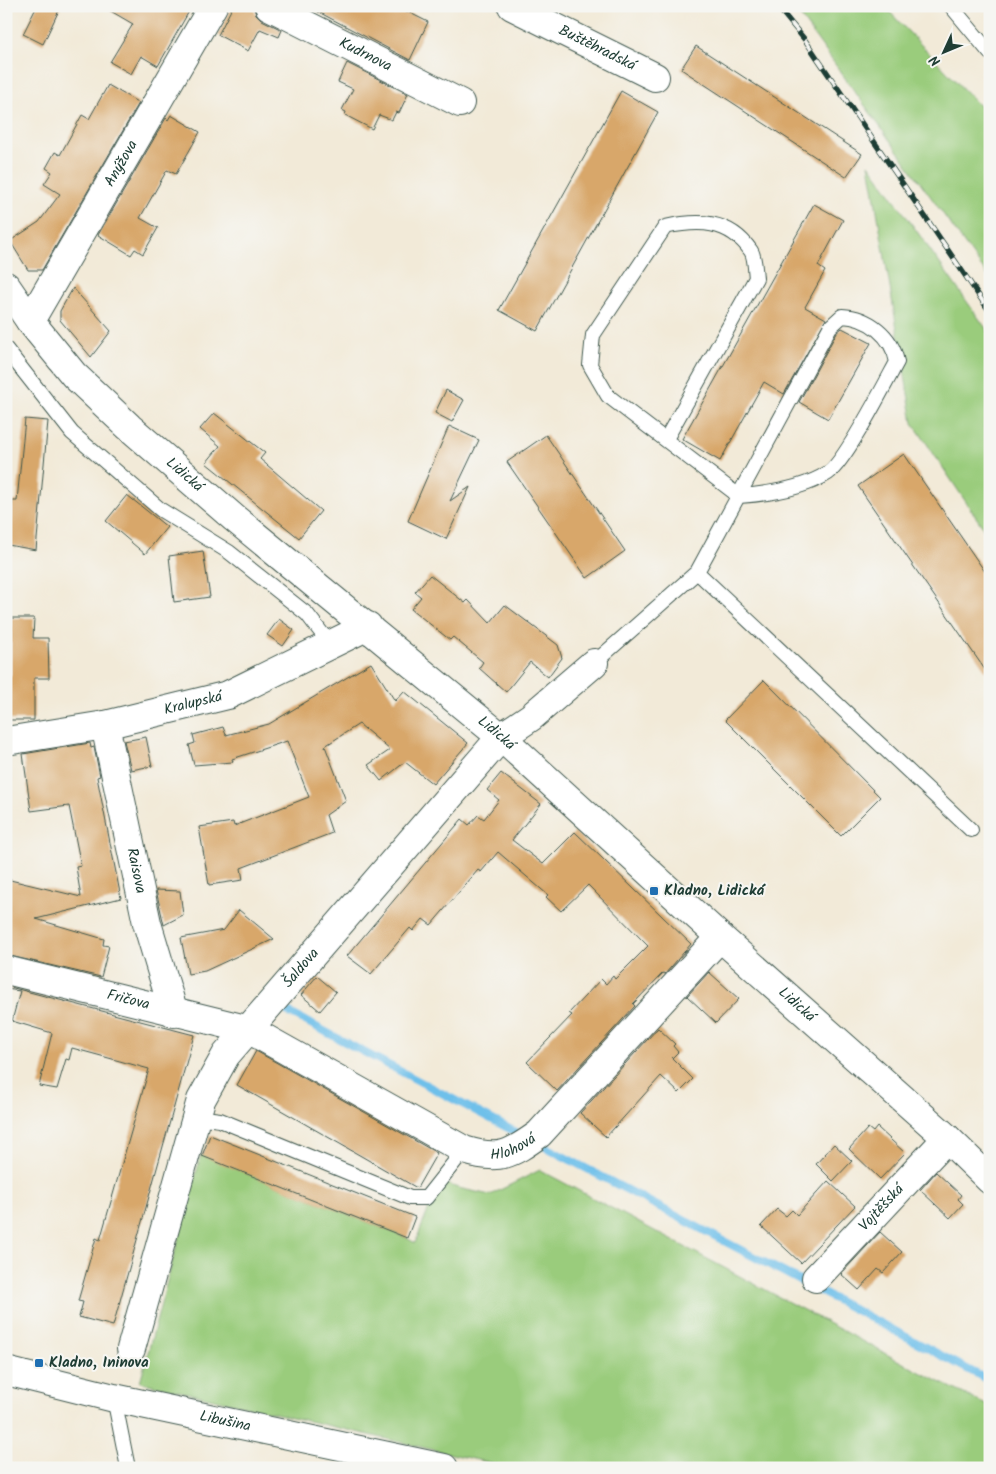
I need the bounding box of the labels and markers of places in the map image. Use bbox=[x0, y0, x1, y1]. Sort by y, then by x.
place label: Kladno, Lidická bbox=[664, 879, 766, 903]
marker: Kladno, Lidická bbox=[648, 885, 660, 897]
place label: Kladno, Ininova bbox=[49, 1351, 149, 1375]
marker: Kladno, Ininova bbox=[33, 1357, 45, 1369]

